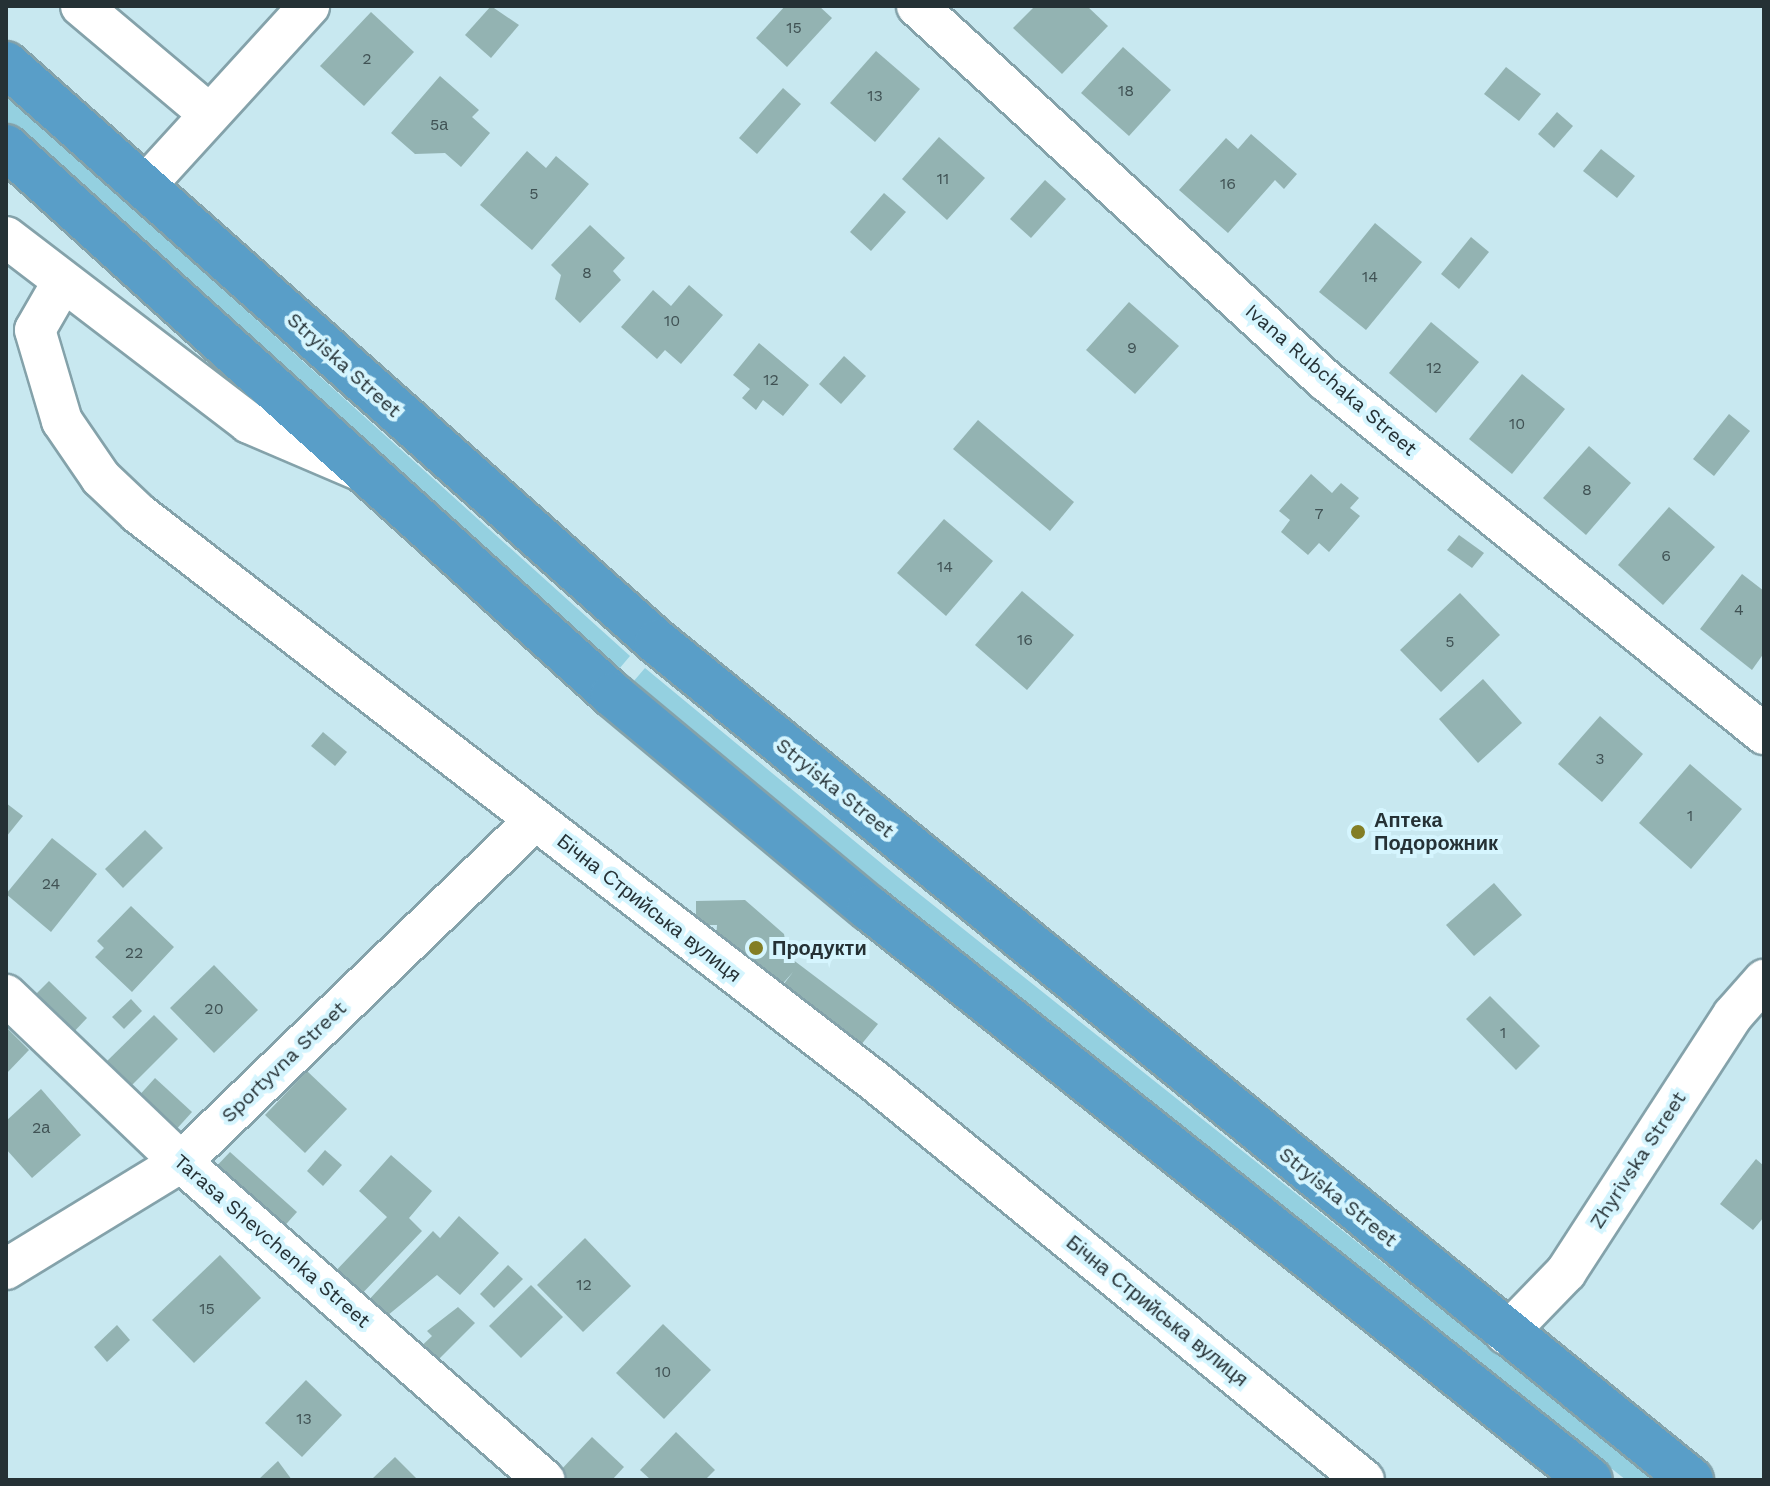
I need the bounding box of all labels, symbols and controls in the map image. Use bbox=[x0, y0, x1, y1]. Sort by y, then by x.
house number: 15 bbox=[786, 18, 802, 38]
house number: 2 bbox=[362, 49, 372, 69]
house number: 18 bbox=[1118, 81, 1134, 101]
house number: 13 bbox=[867, 86, 883, 106]
house number: 5а bbox=[430, 115, 448, 135]
house number: 11 bbox=[937, 169, 949, 189]
house number: 16 bbox=[1220, 174, 1236, 194]
house number: 5 bbox=[529, 184, 539, 204]
house number: 8 bbox=[582, 263, 592, 283]
house number: 14 bbox=[1362, 267, 1378, 287]
street label: Ivana Rubchaka Street bbox=[1240, 299, 1422, 461]
street label: Stryiska Street bbox=[282, 308, 406, 422]
house number: 10 bbox=[664, 311, 680, 331]
house number: 9 bbox=[1127, 338, 1137, 358]
house number: 12 bbox=[1426, 358, 1442, 378]
house number: 12 bbox=[763, 370, 779, 390]
house number: 10 bbox=[1509, 414, 1525, 434]
house number: 8 bbox=[1582, 480, 1592, 500]
house number: 7 bbox=[1315, 504, 1323, 524]
house number: 6 bbox=[1661, 546, 1671, 566]
house number: 14 bbox=[937, 557, 953, 577]
house number: 4 bbox=[1734, 600, 1744, 620]
house number: 16 bbox=[1017, 630, 1033, 650]
house number: 5 bbox=[1445, 632, 1455, 652]
street label: Stryiska Street bbox=[771, 733, 899, 843]
house number: 3 bbox=[1595, 749, 1605, 769]
house number: 1 bbox=[1687, 806, 1693, 826]
place label: Аптека Подорожник bbox=[1374, 808, 1498, 855]
marker: Аптека Подорожник bbox=[1349, 823, 1367, 841]
street label: Бічна Стрийська вулиця bbox=[552, 829, 746, 987]
house number: 24 bbox=[42, 874, 60, 894]
place label: Продукти bbox=[772, 936, 867, 960]
marker: Продукти bbox=[747, 939, 765, 957]
house number: 22 bbox=[125, 943, 143, 963]
street label: Sportyvna Street bbox=[216, 996, 352, 1128]
house number: 20 bbox=[204, 999, 224, 1019]
house number: 1 bbox=[1500, 1023, 1506, 1043]
street label: Zhyrivska Street bbox=[1585, 1087, 1691, 1233]
house number: 2а bbox=[32, 1118, 50, 1138]
street label: Stryiska Street bbox=[1274, 1142, 1402, 1252]
street label: Tarasa Shevchenka Street bbox=[169, 1149, 375, 1333]
street label: Бічна Стрийська вулиця bbox=[1061, 1230, 1253, 1392]
house number: 12 bbox=[576, 1275, 592, 1295]
house number: 15 bbox=[199, 1299, 215, 1319]
house number: 10 bbox=[655, 1362, 671, 1382]
house number: 13 bbox=[296, 1409, 312, 1429]

